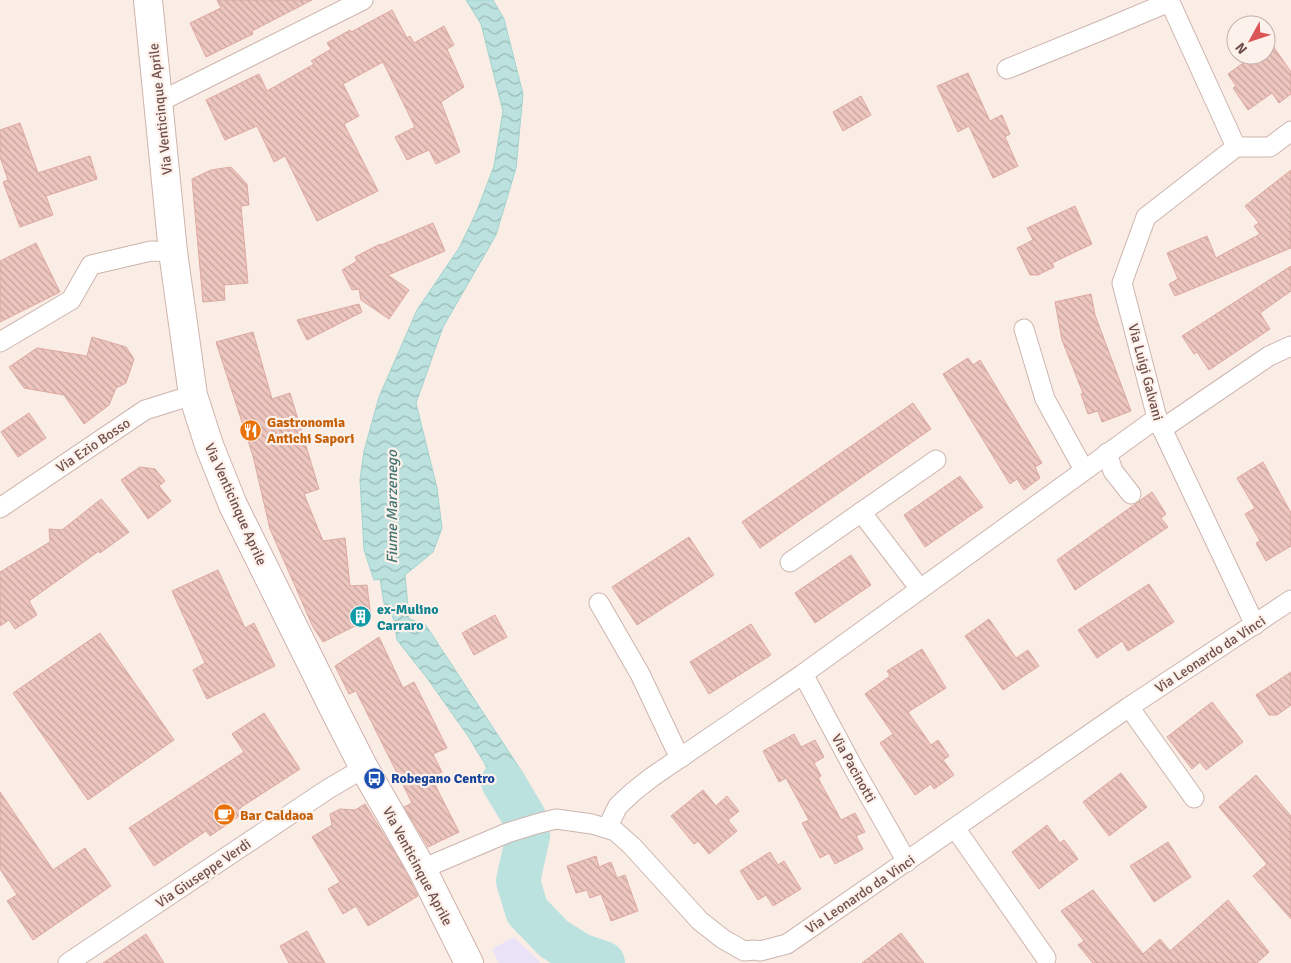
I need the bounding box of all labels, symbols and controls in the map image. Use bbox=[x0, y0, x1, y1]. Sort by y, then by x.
north arrow bbox=[1226, 15, 1276, 65]
text: N bbox=[1232, 39, 1251, 57]
street label: Via Venticinque Aprile bbox=[145, 42, 176, 176]
street label: Via Luigi Galvani bbox=[1124, 322, 1167, 422]
street label: Via Ezio Bosso bbox=[53, 414, 134, 476]
place label: Gastronomia Antichi Sapori bbox=[267, 414, 354, 447]
restaurant icon: Gastronomia Antichi Sapori bbox=[239, 418, 263, 442]
street label: Via Venticinque Aprile bbox=[201, 440, 270, 568]
water label: Fiume Marzenego bbox=[383, 449, 401, 564]
place label: ex-Mulino Carraro bbox=[377, 601, 439, 634]
building icon: ex-Mulino Carraro bbox=[349, 605, 373, 629]
street label: Via Leonardo da Vinci bbox=[1152, 612, 1269, 697]
street label: Via Pacinotti bbox=[828, 731, 879, 805]
bus stop icon: Robegano Centro bbox=[363, 766, 387, 790]
place label: Robegano Centro bbox=[391, 770, 495, 787]
cafe icon: Bar Caldaoa bbox=[212, 803, 236, 827]
street label: Via Venticinque Aprile bbox=[379, 804, 456, 929]
place label: Bar Caldaoa bbox=[240, 807, 314, 824]
street label: Via Giuseppe Verdi bbox=[152, 835, 254, 912]
street label: Via Leonardo da Vinci bbox=[802, 851, 918, 937]

